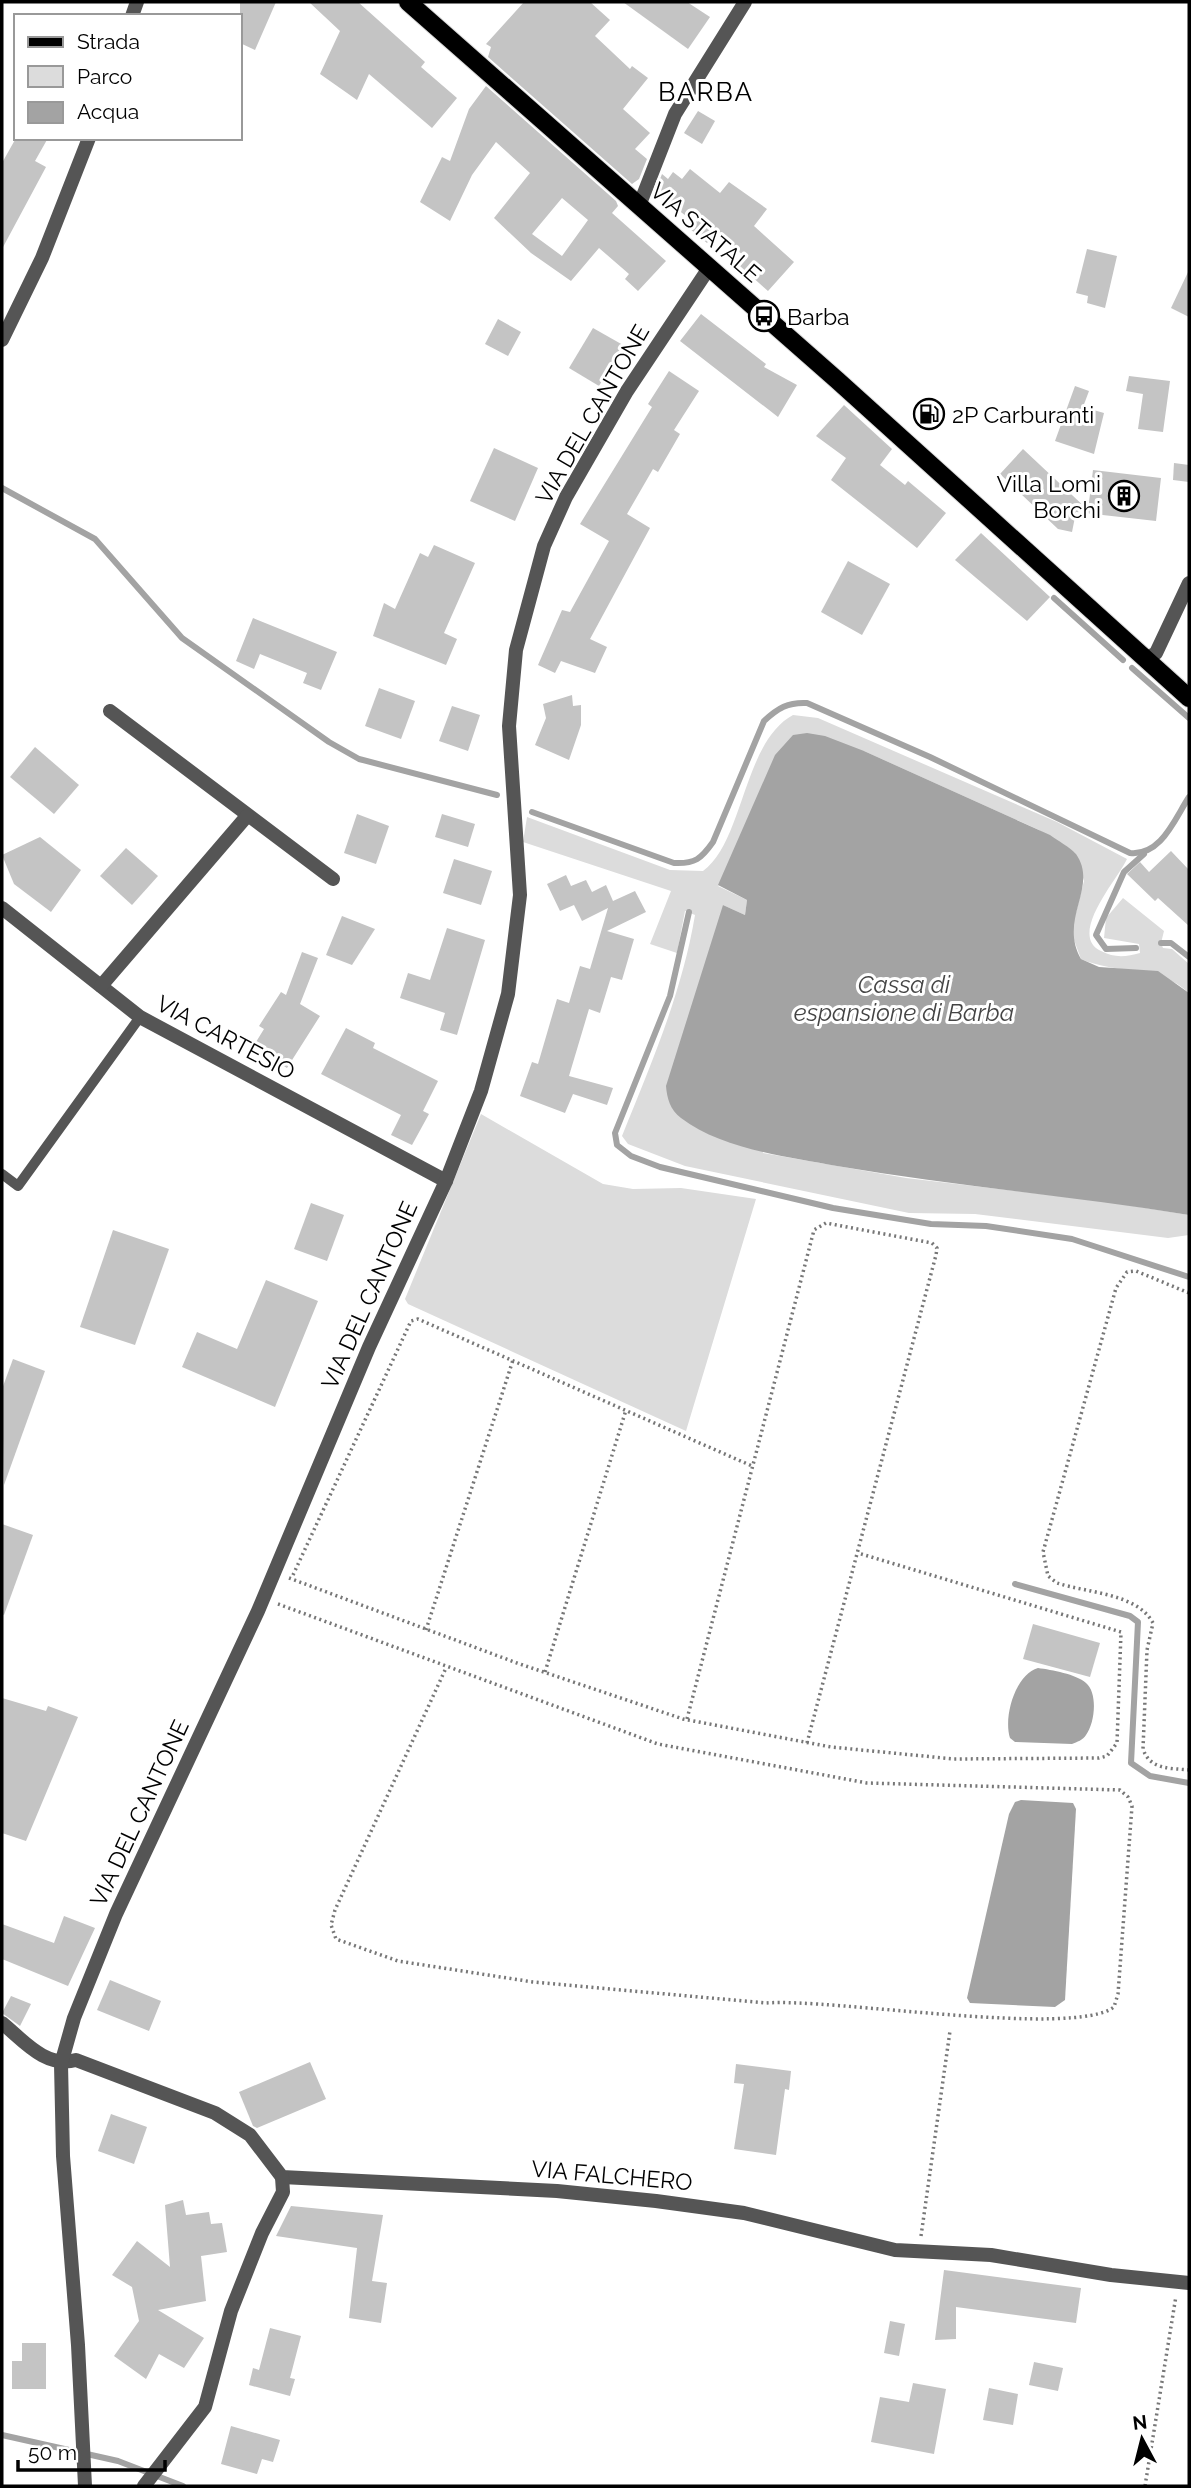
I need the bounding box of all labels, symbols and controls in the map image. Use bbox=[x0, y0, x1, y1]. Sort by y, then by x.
legend bbox=[14, 14, 242, 140]
text: Strada bbox=[77, 29, 140, 54]
text: Parco bbox=[77, 64, 132, 89]
district label: BARBA bbox=[658, 77, 754, 107]
text: Acqua bbox=[77, 99, 139, 124]
street label: VIA STATALE bbox=[645, 177, 767, 287]
bus stop icon: Barba bbox=[747, 299, 781, 333]
place label: Barba bbox=[787, 303, 850, 330]
street label: VIA DEL CANTONE bbox=[530, 320, 654, 508]
fuel station icon: 2P Carburanti bbox=[912, 397, 946, 431]
place label: 2P Carburanti bbox=[952, 401, 1094, 428]
place label: Villa Lomi Borchi bbox=[996, 470, 1101, 523]
building icon: Villa Lomi Borchi bbox=[1107, 479, 1141, 513]
water label: Cassa di espansione di Barba bbox=[794, 970, 1014, 1027]
street label: VIA CARTESIO bbox=[152, 989, 300, 1085]
street label: VIA DEL CANTONE bbox=[315, 1197, 423, 1393]
street label: VIA DEL CANTONE bbox=[84, 1716, 194, 1910]
street label: VIA FALCHERO bbox=[530, 2155, 694, 2195]
north arrow bbox=[1107, 2404, 1177, 2474]
text: N bbox=[1131, 2410, 1148, 2434]
scale bar bbox=[18, 2428, 164, 2472]
text: 50 m bbox=[28, 2440, 77, 2465]

